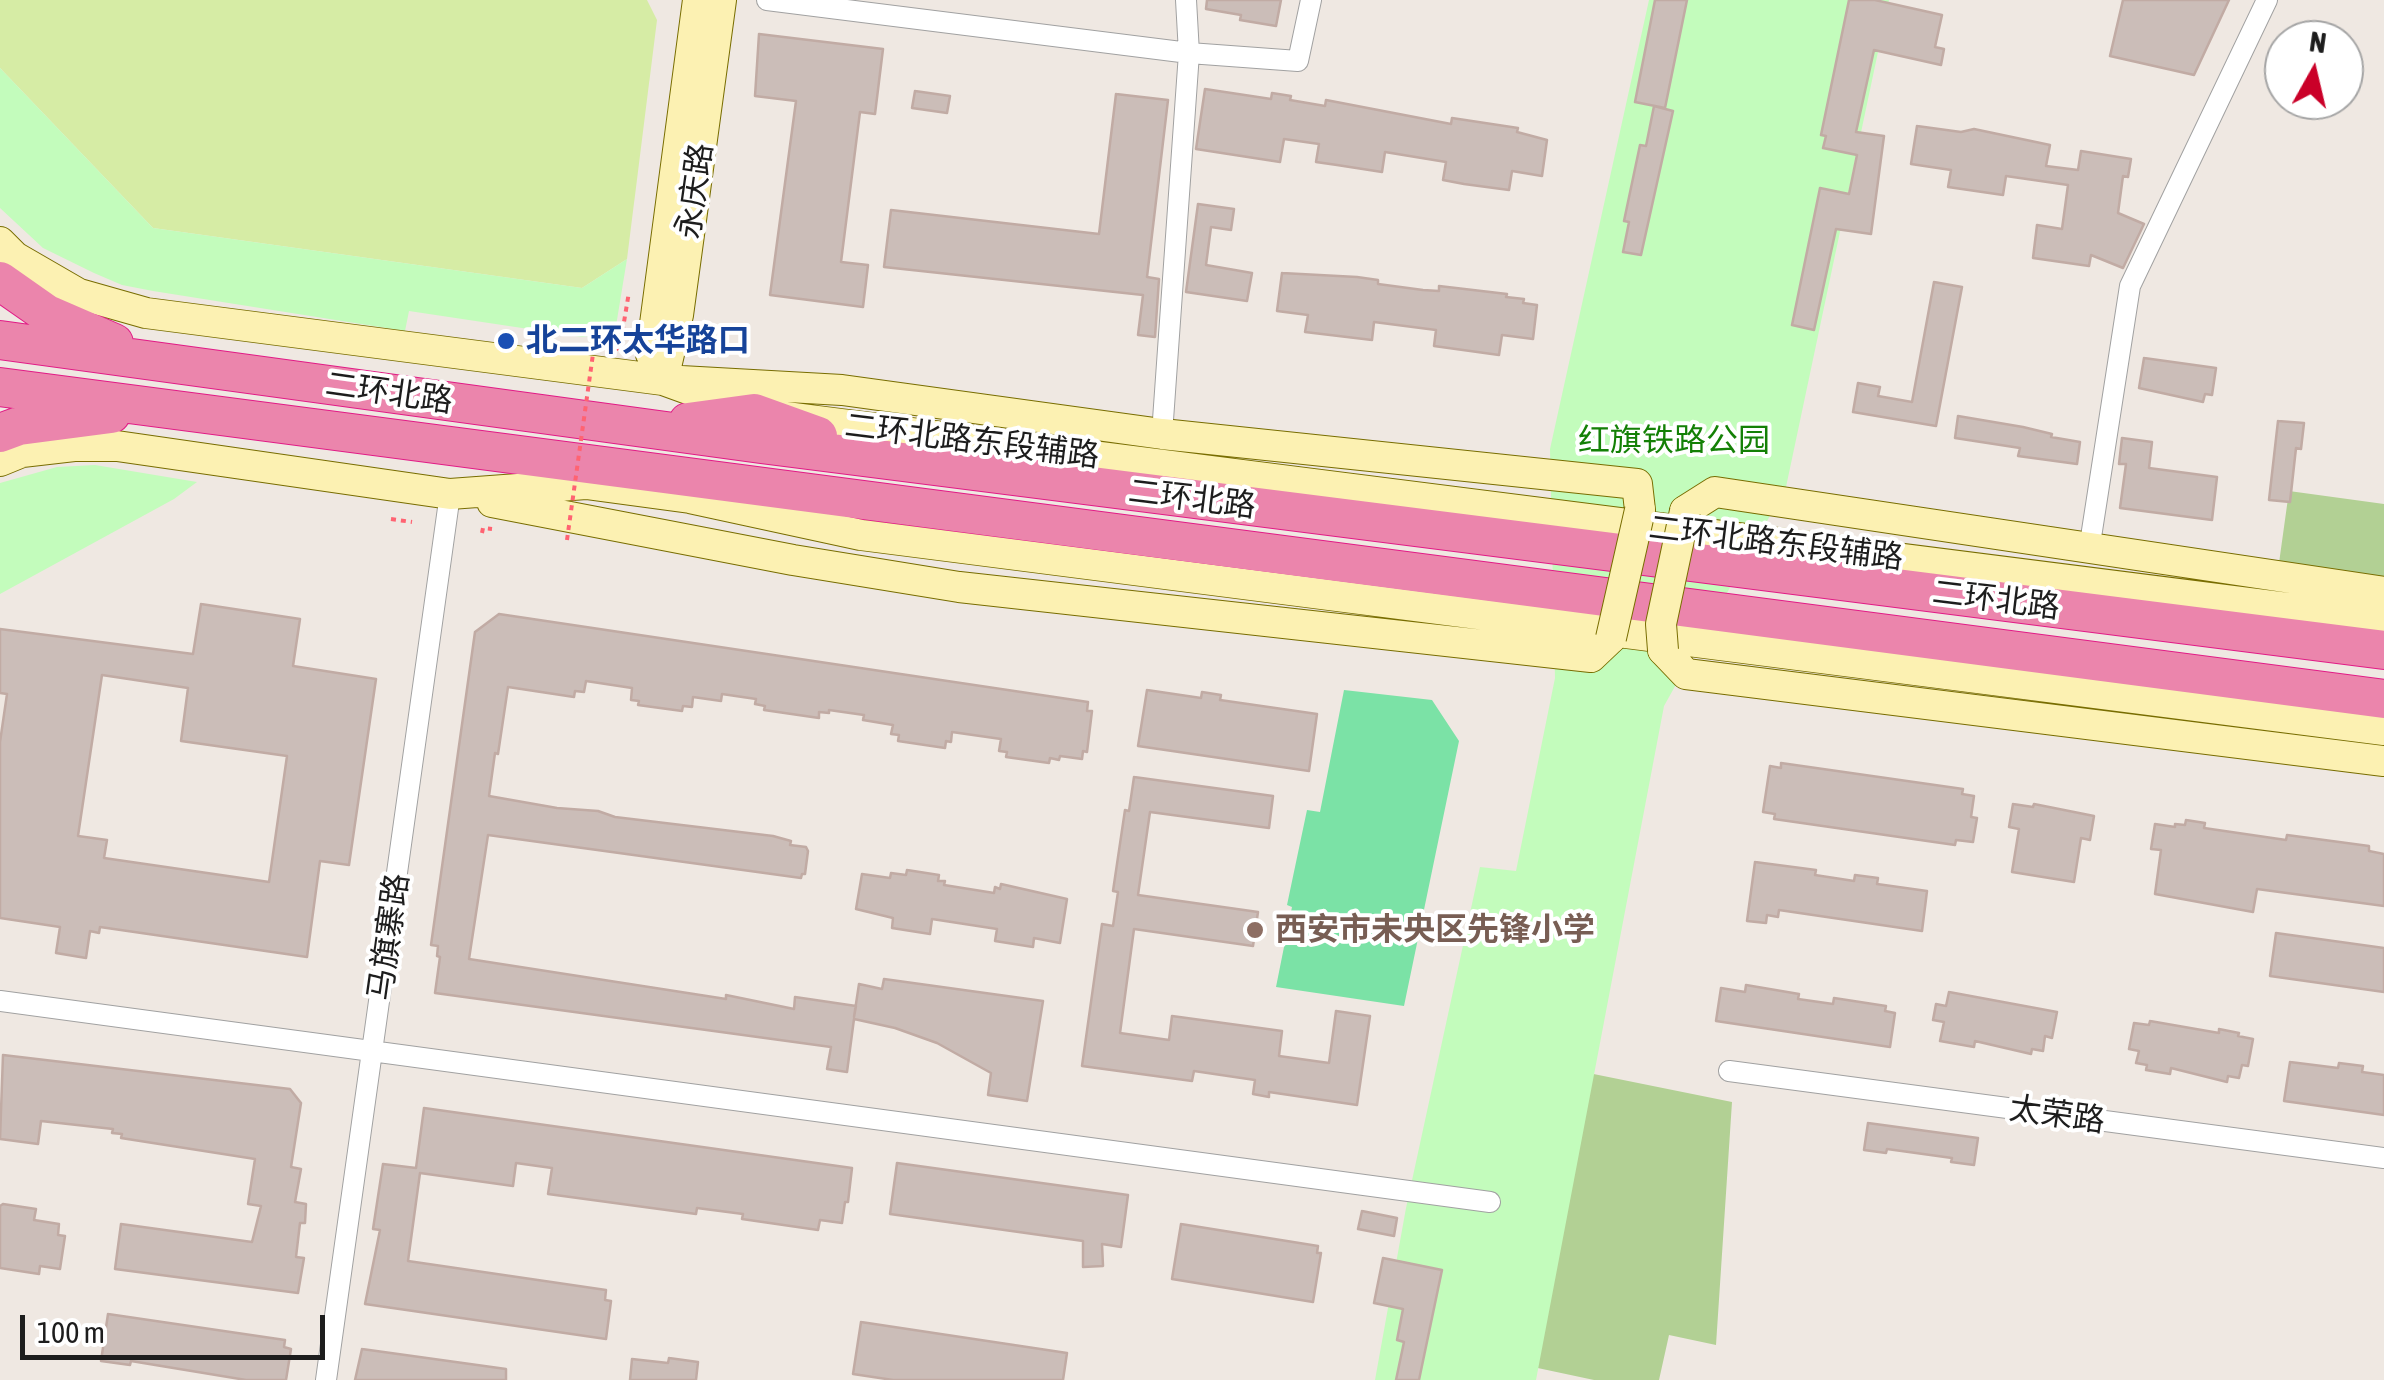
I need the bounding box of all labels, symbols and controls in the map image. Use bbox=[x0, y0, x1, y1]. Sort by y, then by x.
north arrow bbox=[2264, 20, 2364, 120]
text: N bbox=[2307, 25, 2328, 59]
street label: 永庆路 bbox=[669, 141, 721, 241]
place label: 北二环太华路口 bbox=[526, 322, 750, 360]
marker: 北二环太华路口 bbox=[495, 330, 517, 352]
street label: 二环北路 bbox=[323, 365, 455, 421]
street label: 二环北路东段辅路 bbox=[843, 406, 1101, 476]
park label: 红旗铁路公园 bbox=[1578, 422, 1770, 460]
street label: 二环北路 bbox=[1126, 472, 1258, 526]
street label: 二环北路东段辅路 bbox=[1647, 508, 1905, 578]
street label: 二环北路 bbox=[1930, 573, 2062, 627]
street label: 马旗寨路 bbox=[361, 871, 417, 1003]
place label: 西安市未央区先锋小学 bbox=[1275, 911, 1595, 949]
marker: 西安市未央区先锋小学 bbox=[1244, 919, 1266, 941]
street label: 太荣路 bbox=[2007, 1089, 2107, 1141]
scale bar bbox=[25, 1295, 330, 1357]
text: 100 m bbox=[37, 1315, 105, 1349]

